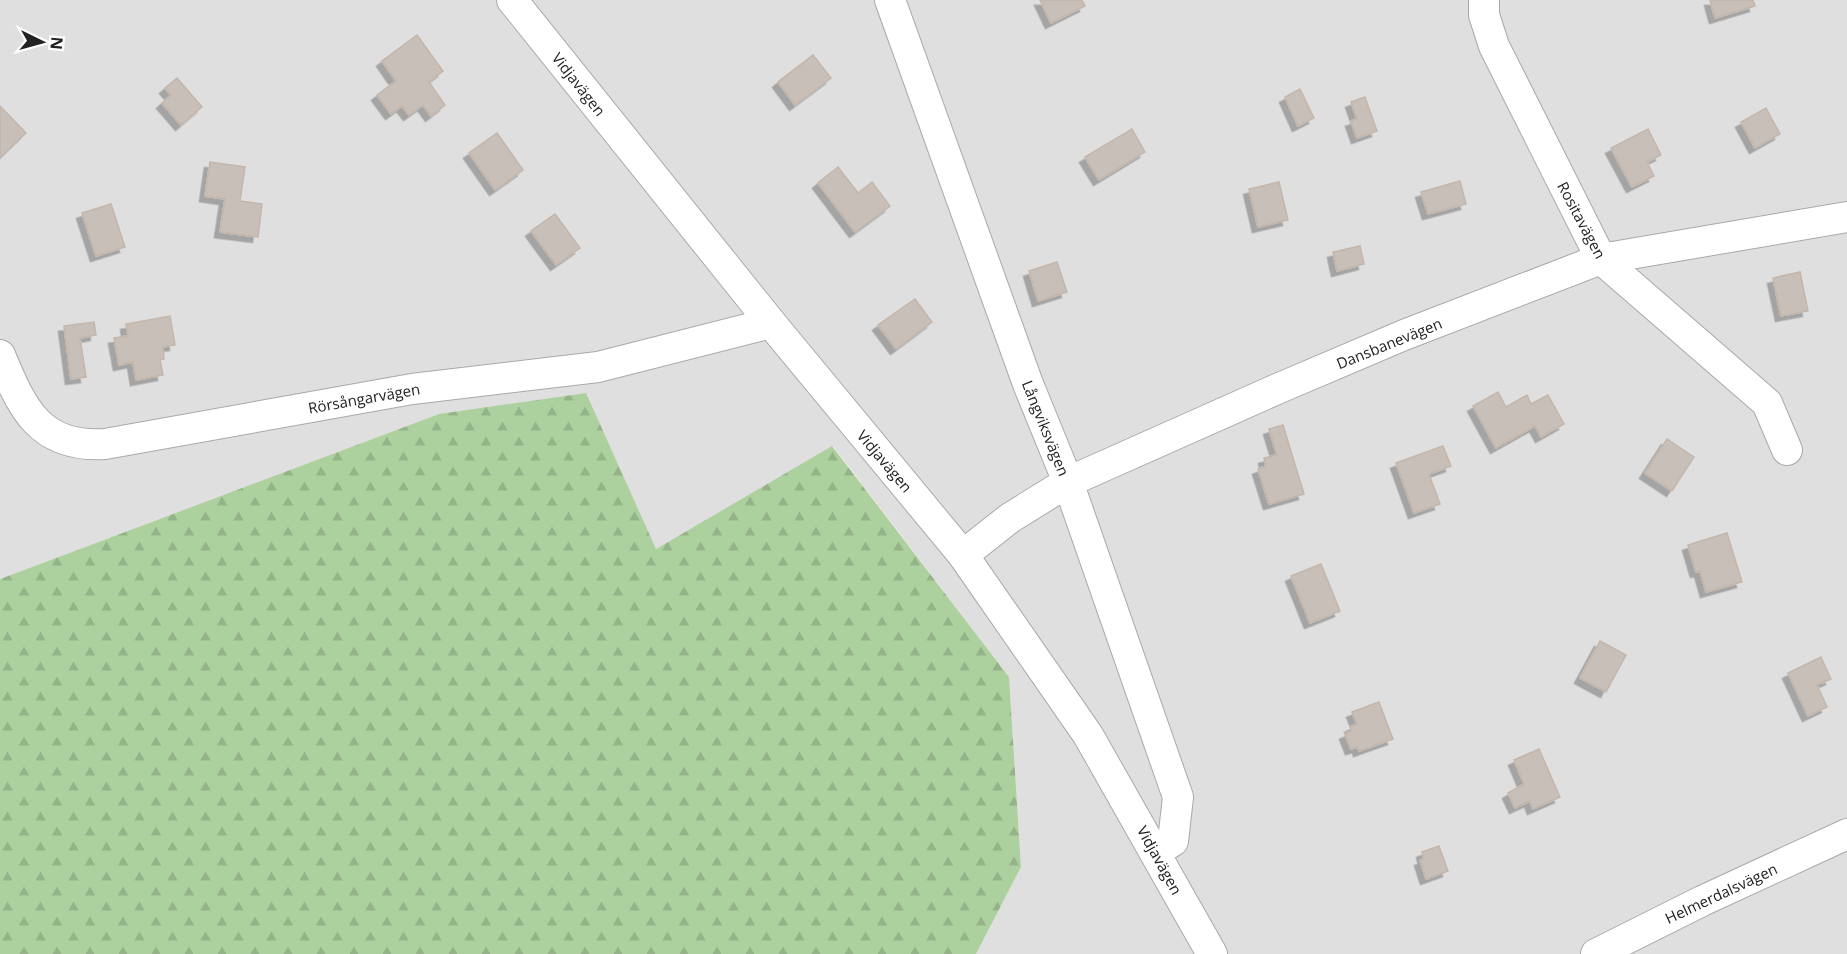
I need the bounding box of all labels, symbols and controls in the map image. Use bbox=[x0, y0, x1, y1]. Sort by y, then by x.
north arrow bbox=[12, 12, 72, 72]
text: N bbox=[45, 36, 68, 51]
street label: Vidjavägen bbox=[548, 48, 610, 120]
street label: Rositavägen bbox=[1553, 178, 1611, 262]
street label: Dansbanevägen bbox=[1333, 313, 1445, 373]
street label: Långviksvägen bbox=[1018, 377, 1074, 479]
street label: Rörsångarvägen bbox=[306, 378, 422, 418]
street label: Vidjavägen bbox=[853, 426, 917, 496]
street label: Vidjavägen bbox=[1133, 822, 1187, 898]
street label: Helmerdalsvägen bbox=[1662, 858, 1780, 928]

